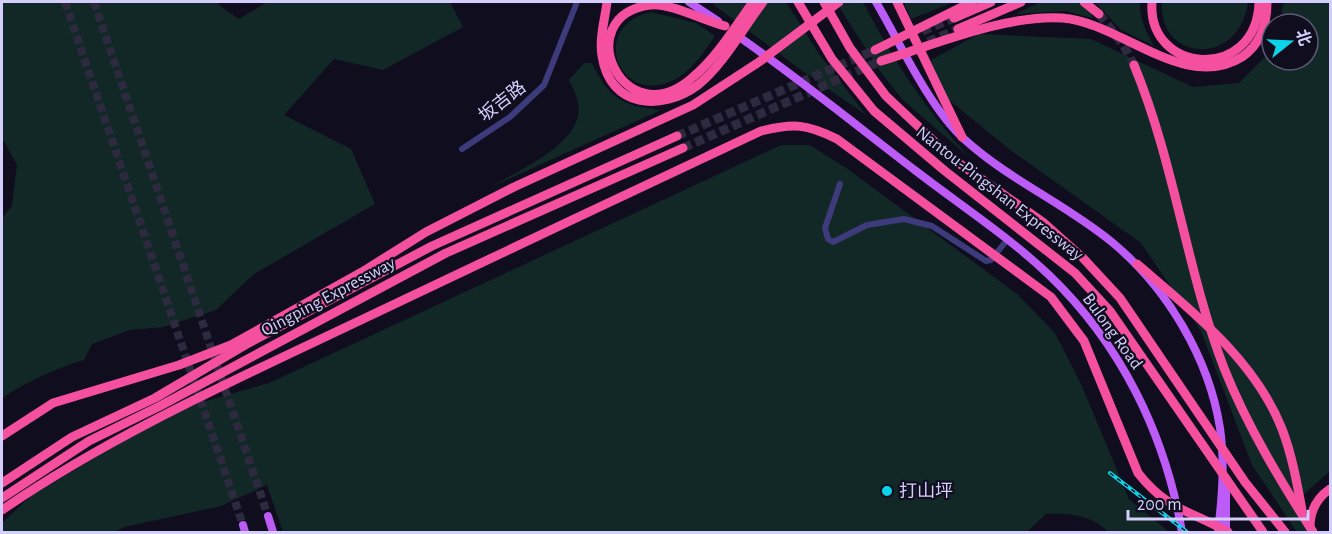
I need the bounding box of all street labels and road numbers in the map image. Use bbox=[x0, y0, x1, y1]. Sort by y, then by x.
street label: 坂吉路 bbox=[475, 76, 529, 126]
street label: Nantou-Pingshan Expressway bbox=[912, 123, 1087, 265]
street label: Qingping Expressway bbox=[258, 254, 399, 340]
street label: Bulong Road bbox=[1079, 290, 1146, 373]

